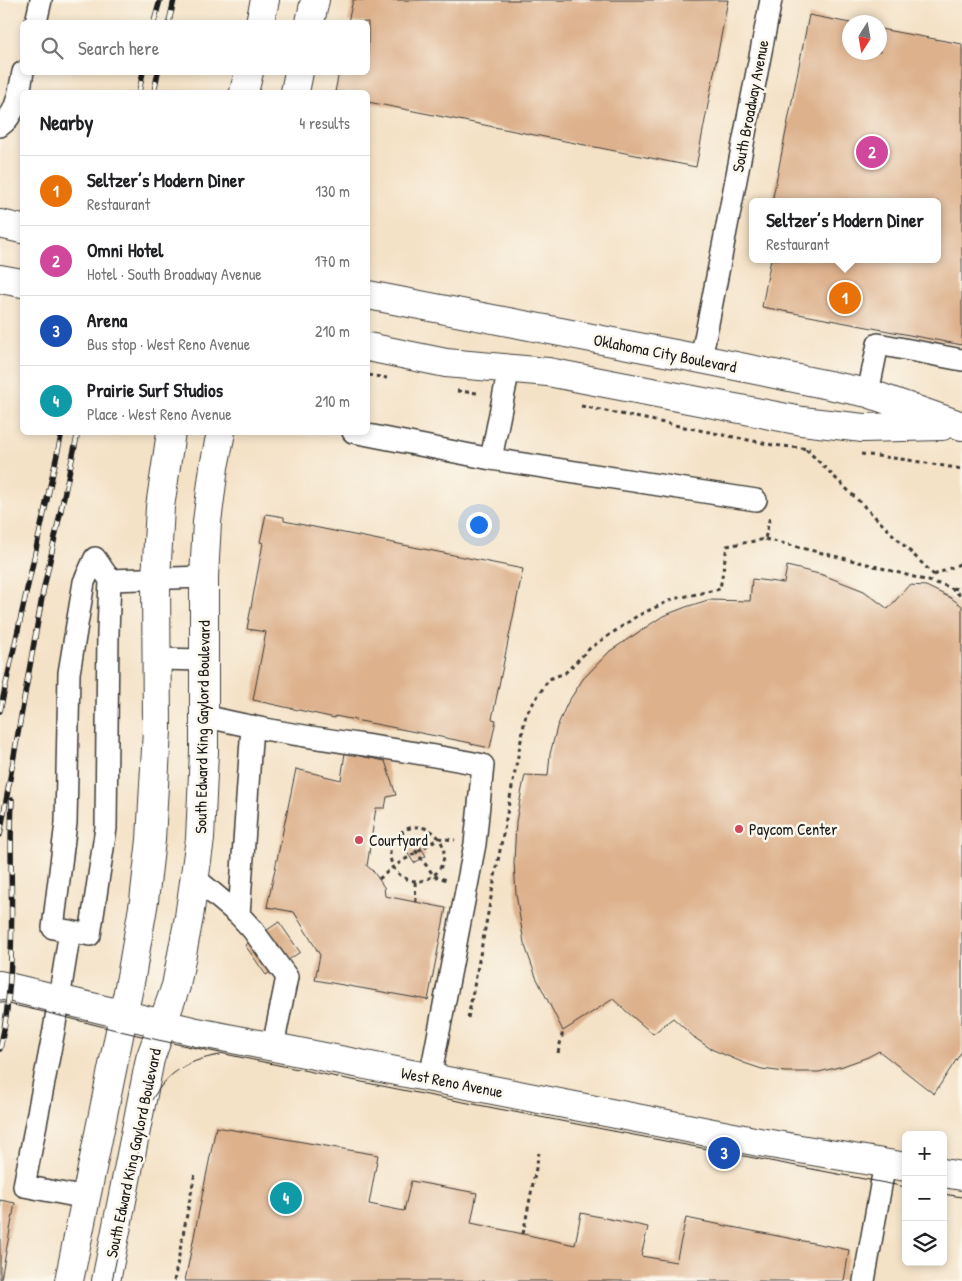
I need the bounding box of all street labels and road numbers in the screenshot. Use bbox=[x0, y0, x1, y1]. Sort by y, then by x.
street label: South Broadway Avenue bbox=[726, 38, 774, 174]
street label: Oklahoma City Boulevard bbox=[592, 328, 738, 378]
street label: South Edward King Gaylord Boulevard bbox=[189, 620, 215, 834]
street label: South Edward King Gaylord Boulevard bbox=[100, 1046, 166, 1260]
street label: West Reno Avenue bbox=[399, 1061, 505, 1103]

